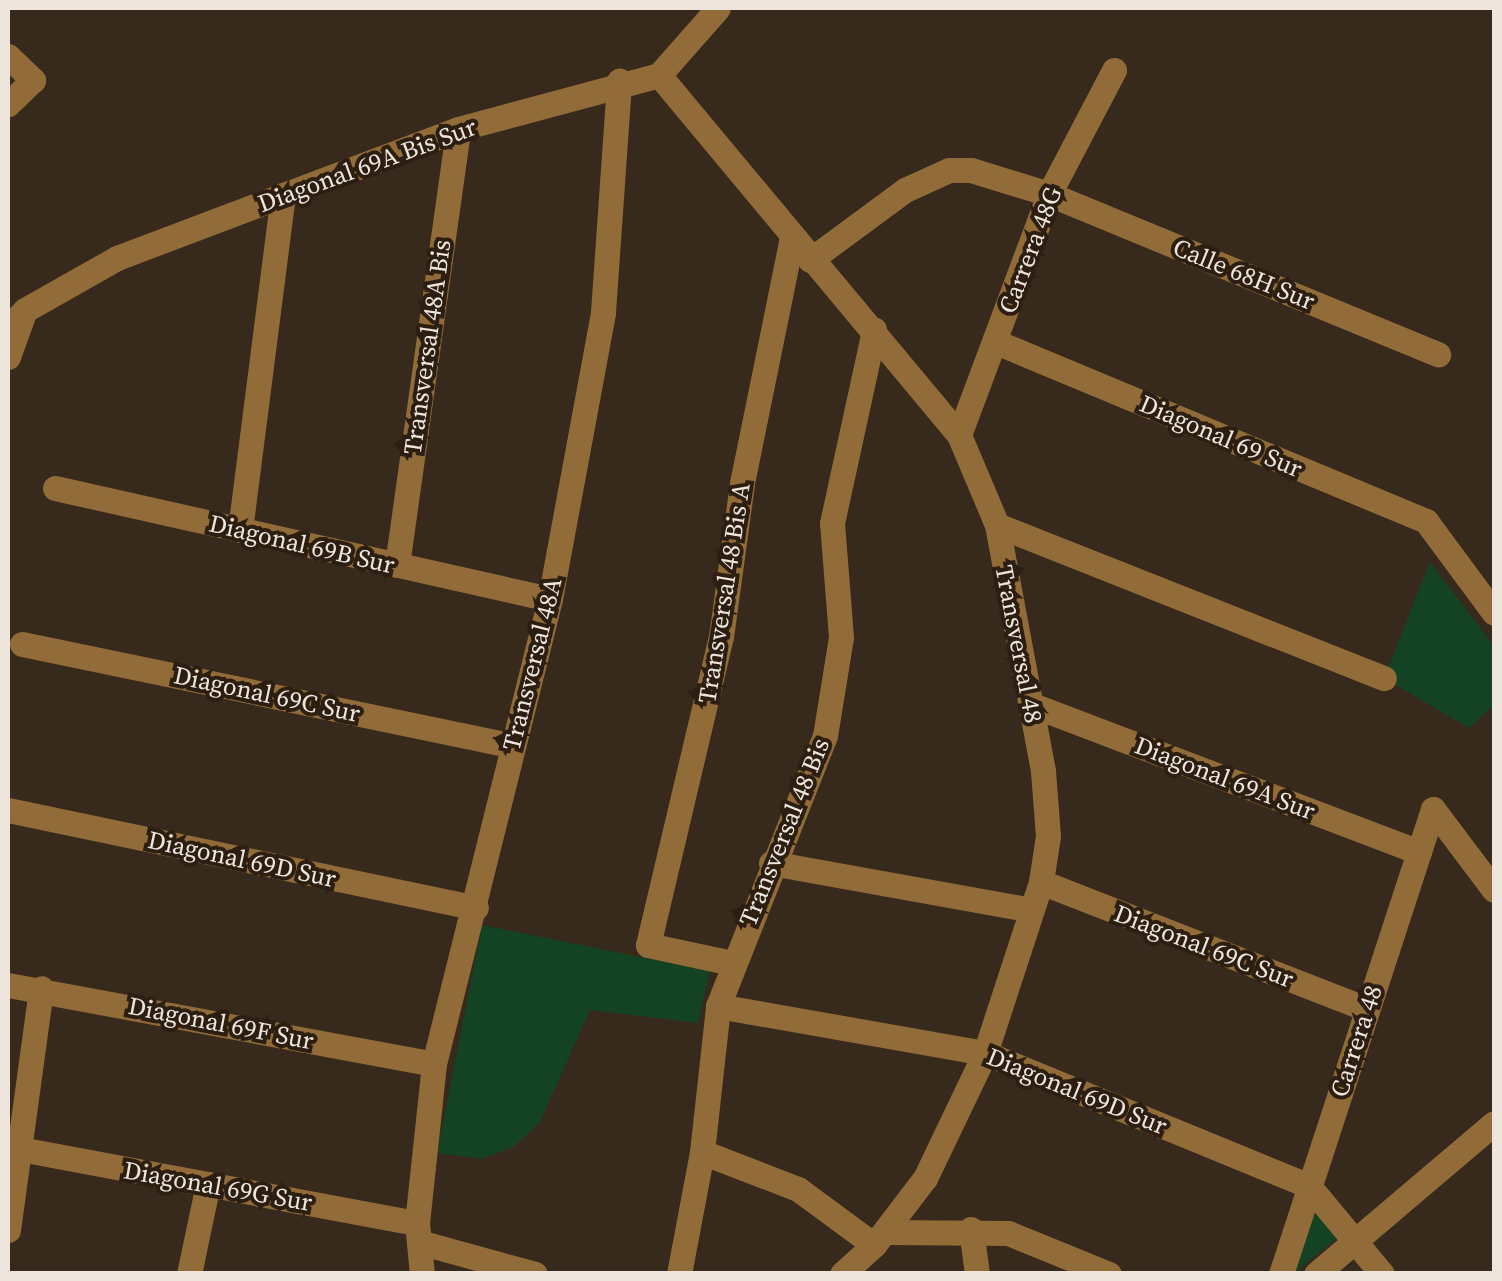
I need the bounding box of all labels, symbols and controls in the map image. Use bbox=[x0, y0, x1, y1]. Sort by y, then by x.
street label: Diagonal 69A Bis Sur bbox=[254, 112, 480, 218]
street label: Carrera 48G bbox=[992, 183, 1068, 317]
street label: Calle 68H Sur bbox=[1169, 232, 1319, 316]
street label: Transversal 48A Bis bbox=[397, 238, 457, 456]
street label: Diagonal 69 Sur bbox=[1135, 388, 1307, 484]
street label: Transversal 48 Bis A bbox=[692, 481, 756, 705]
street label: Diagonal 69B Sur bbox=[206, 508, 398, 580]
street label: Transversal 48 bbox=[989, 562, 1049, 726]
street label: Transversal 48A bbox=[496, 575, 568, 753]
street label: Diagonal 69C Sur bbox=[171, 660, 363, 728]
street label: Diagonal 69A Sur bbox=[1131, 730, 1319, 826]
street label: Transversal 48 Bis bbox=[733, 734, 835, 930]
street label: Diagonal 69D Sur bbox=[145, 824, 339, 894]
street label: Diagonal 69C Sur bbox=[1110, 898, 1298, 994]
street label: Carrera 48 bbox=[1324, 981, 1388, 1101]
street label: Diagonal 69F Sur bbox=[126, 990, 316, 1056]
street label: Diagonal 69D Sur bbox=[983, 1041, 1171, 1141]
street label: Diagonal 69G Sur bbox=[121, 1155, 315, 1217]

